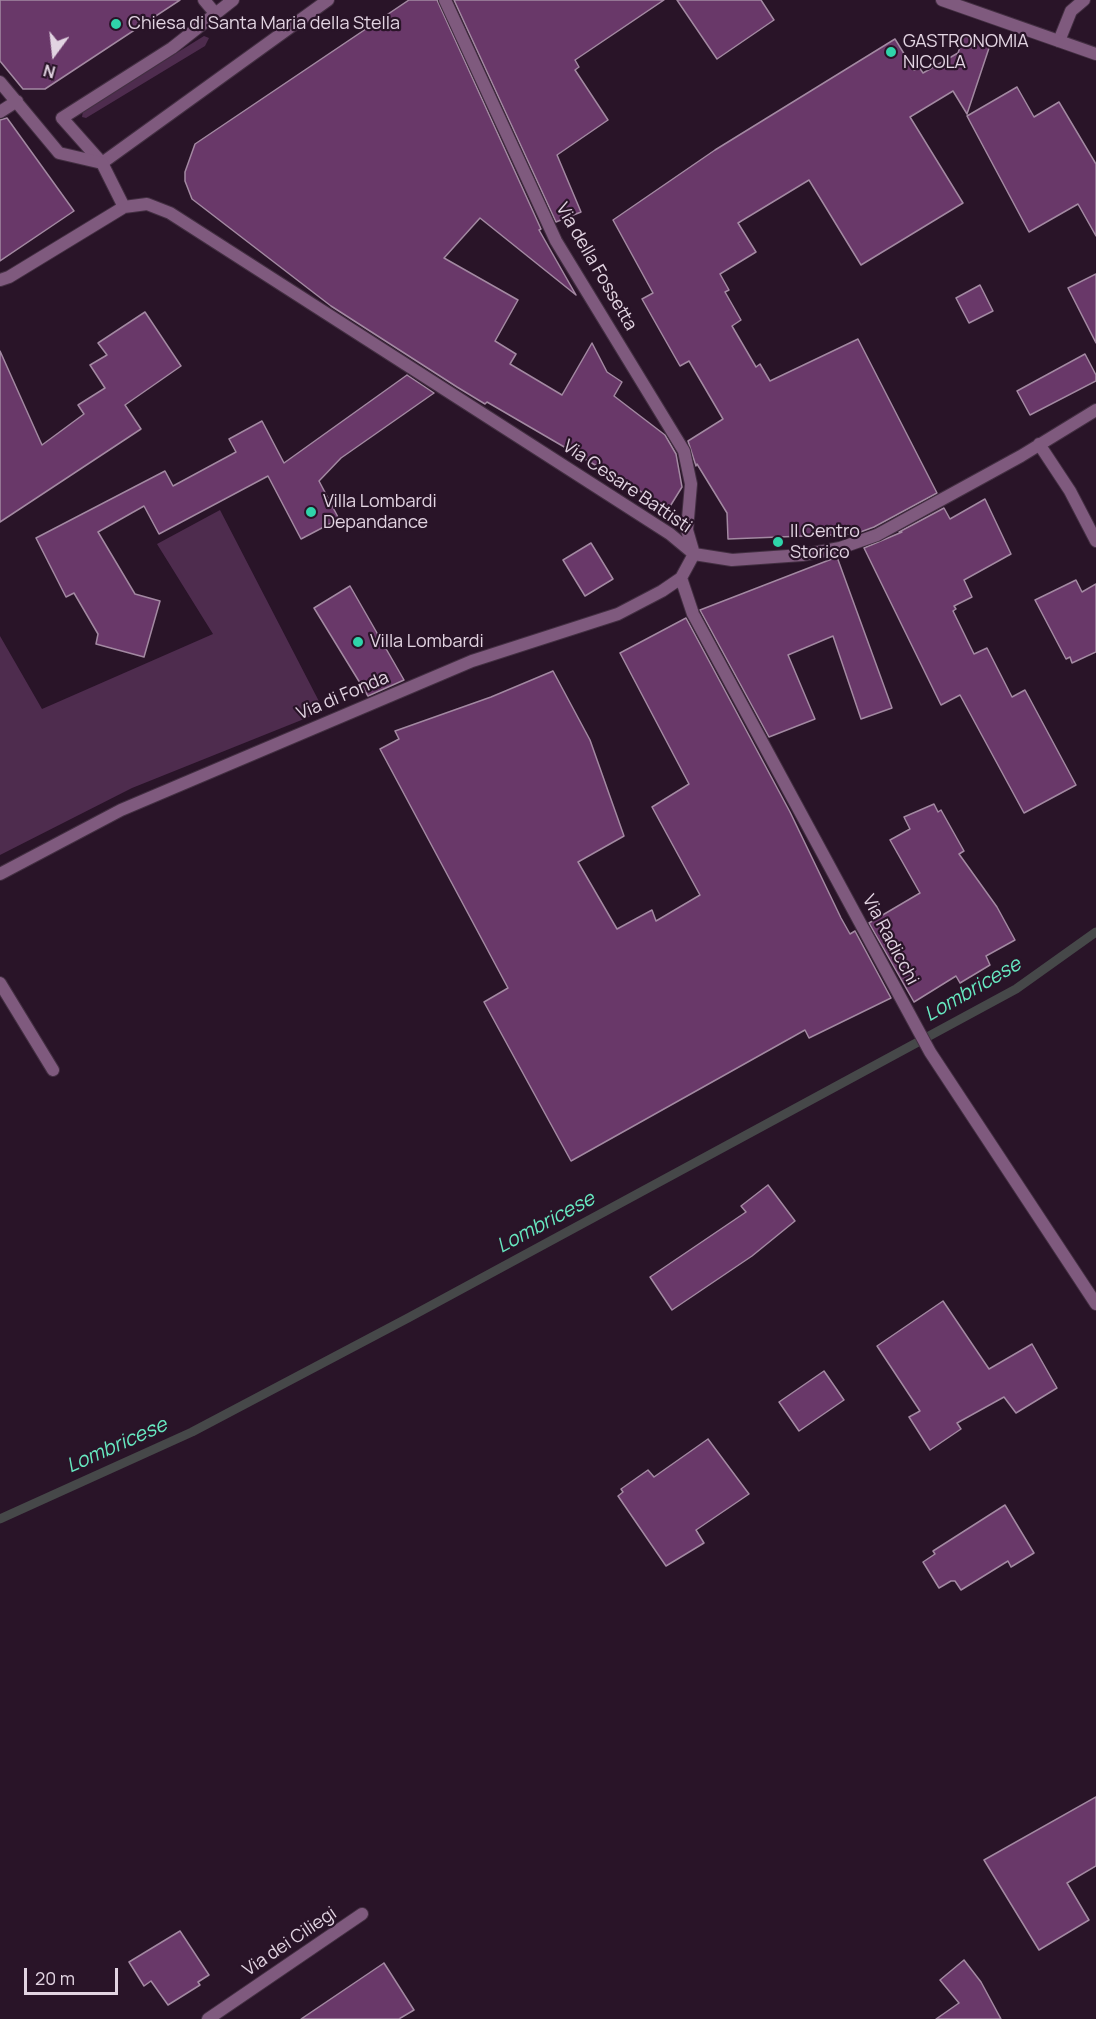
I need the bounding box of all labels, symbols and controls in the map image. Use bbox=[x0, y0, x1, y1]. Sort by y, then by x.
place label: Chiesa di Santa Maria della Stella bbox=[128, 13, 400, 35]
marker: Chiesa di Santa Maria della Stella bbox=[109, 17, 123, 31]
north arrow bbox=[24, 24, 84, 84]
place label: GASTRONOMIA NICOLA bbox=[903, 31, 1029, 74]
marker: GASTRONOMIA NICOLA bbox=[884, 45, 898, 59]
text: N bbox=[41, 59, 58, 84]
street label: Via della Fossetta bbox=[551, 199, 641, 335]
street label: Via Cesare Battisti bbox=[558, 436, 696, 538]
place label: Villa Lombardi Depandance bbox=[323, 491, 437, 534]
marker: Villa Lombardi Depandance bbox=[304, 505, 318, 519]
place label: Il Centro Storico bbox=[790, 521, 860, 564]
marker: Il Centro Storico bbox=[771, 535, 785, 549]
place label: Villa Lombardi bbox=[370, 631, 484, 653]
marker: Villa Lombardi bbox=[351, 635, 365, 649]
street label: Via di Fonda bbox=[294, 667, 392, 725]
street label: Via Radicchi bbox=[857, 891, 923, 989]
water label: Lombricese bbox=[921, 953, 1025, 1027]
water label: Lombricese bbox=[493, 1187, 599, 1259]
water label: Lombricese bbox=[63, 1413, 171, 1479]
street label: Via dei Ciliegi bbox=[239, 1903, 341, 1981]
scale bar bbox=[27, 1956, 122, 1994]
text: 20 m bbox=[35, 1966, 75, 1990]

